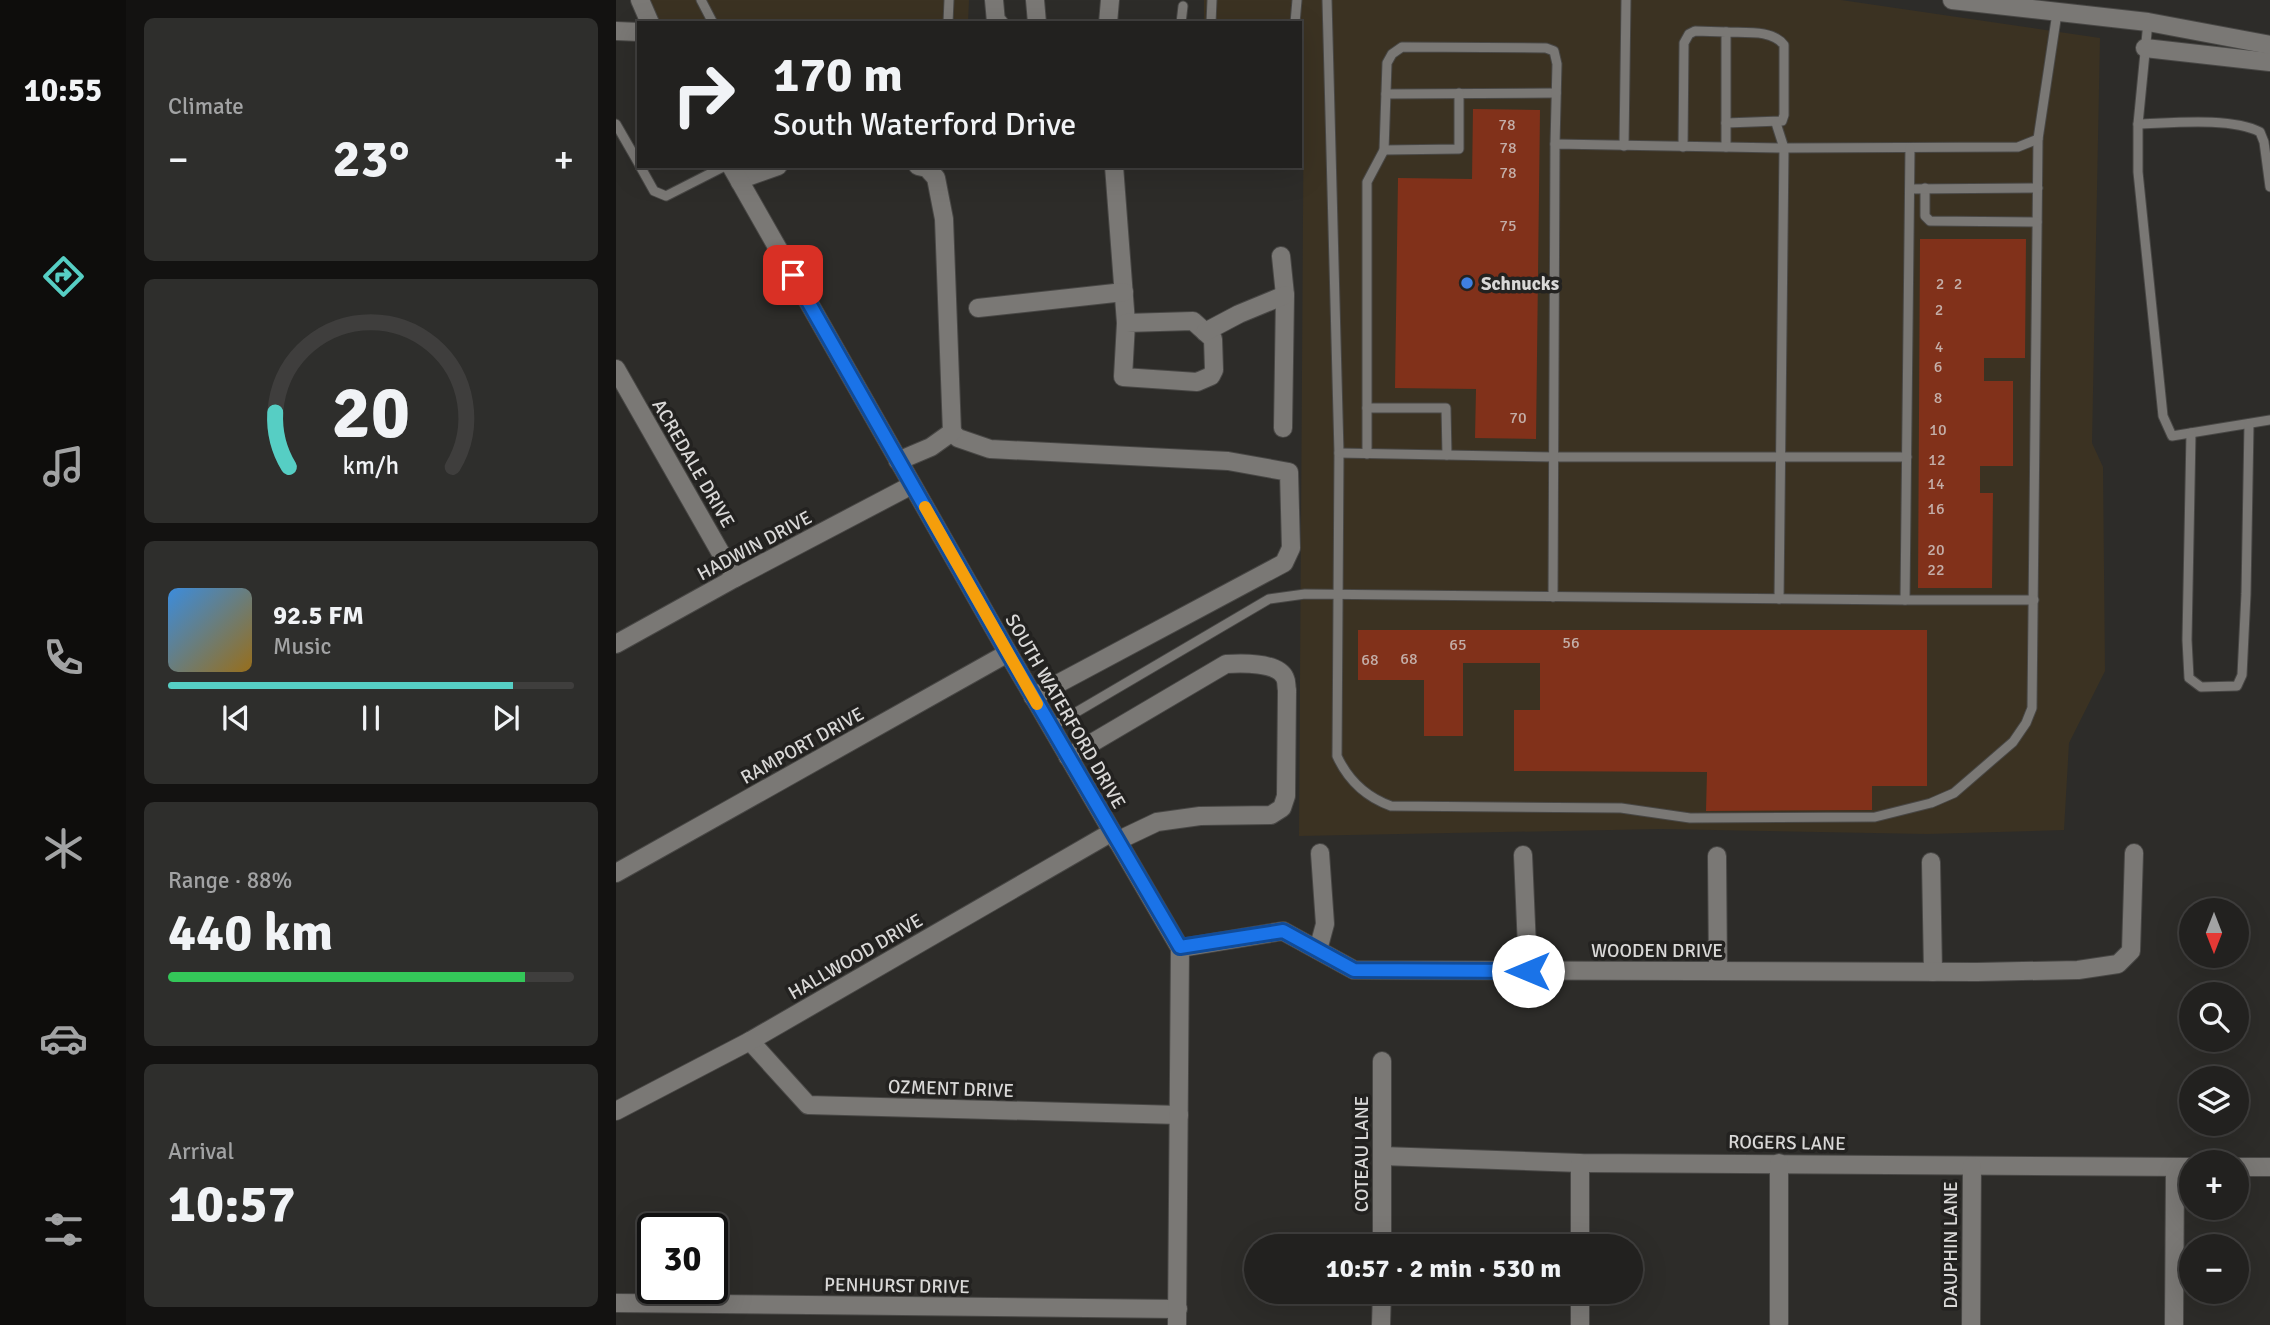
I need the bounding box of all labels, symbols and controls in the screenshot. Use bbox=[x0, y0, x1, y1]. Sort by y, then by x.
text: 170 m bbox=[773, 45, 903, 105]
icon: right bbox=[658, 49, 749, 140]
text: 10:55 bbox=[24, 71, 102, 110]
text: Climate bbox=[168, 92, 244, 121]
text: South Waterford Drive bbox=[773, 105, 1076, 144]
house number: 78 bbox=[1498, 115, 1516, 135]
text: 23° bbox=[333, 127, 409, 191]
text: − bbox=[168, 136, 189, 183]
text: + bbox=[553, 136, 574, 183]
house number: 78 bbox=[1499, 138, 1517, 158]
house number: 78 bbox=[1499, 163, 1517, 183]
house number: 75 bbox=[1499, 216, 1517, 236]
pin bbox=[763, 245, 823, 305]
icon: directions bbox=[39, 252, 88, 301]
icon: arrive bbox=[774, 256, 812, 294]
place label: Schnucks bbox=[1481, 272, 1559, 296]
house number: 2 bbox=[1936, 274, 1944, 294]
house number: 2 bbox=[1954, 274, 1962, 294]
marker: Schnucks bbox=[1459, 275, 1475, 291]
house number: 2 bbox=[1935, 300, 1943, 320]
house number: 4 bbox=[1935, 337, 1944, 357]
house number: 6 bbox=[1934, 357, 1942, 377]
text: 20 bbox=[332, 370, 410, 459]
house number: 8 bbox=[1934, 388, 1942, 408]
street label: ACREDALE DRIVE bbox=[647, 395, 740, 532]
house number: 70 bbox=[1509, 408, 1527, 428]
house number: 10 bbox=[1929, 420, 1947, 440]
icon: music bbox=[39, 442, 88, 491]
text: km/h bbox=[343, 450, 399, 481]
house number: 12 bbox=[1928, 450, 1946, 470]
house number: 14 bbox=[1927, 474, 1945, 494]
house number: 16 bbox=[1927, 499, 1945, 519]
street label: HADWIN DRIVE bbox=[693, 506, 816, 586]
house number: 20 bbox=[1927, 540, 1945, 560]
house number: 22 bbox=[1927, 560, 1945, 580]
text: 92.5 FM bbox=[273, 600, 364, 632]
street label: SOUTH WATERFORD DRIVE bbox=[1000, 610, 1131, 813]
text: Music bbox=[273, 632, 331, 661]
icon: phone bbox=[39, 633, 88, 682]
house number: 56 bbox=[1562, 633, 1580, 653]
house number: 65 bbox=[1449, 635, 1467, 655]
house number: 68 bbox=[1400, 649, 1418, 669]
house number: 68 bbox=[1361, 650, 1379, 670]
icon: previous bbox=[217, 699, 255, 737]
icon: pause bbox=[352, 699, 390, 737]
icon: next bbox=[487, 699, 525, 737]
street label: RAMPORT DRIVE bbox=[737, 702, 868, 790]
icon: climate bbox=[39, 824, 88, 873]
text: Range · 88% bbox=[168, 866, 292, 895]
north arrow bbox=[2179, 898, 2249, 968]
map controls bbox=[2179, 898, 2249, 1304]
text: 440 km bbox=[168, 901, 333, 965]
street label: HALLWOOD DRIVE bbox=[784, 909, 927, 1005]
position arrow bbox=[1491, 934, 1565, 1008]
street label: WOODEN DRIVE bbox=[1591, 939, 1723, 963]
button: search bbox=[2179, 982, 2249, 1052]
icon: car bbox=[39, 1014, 88, 1063]
button: layers bbox=[2179, 1066, 2249, 1136]
street label: OZMENT DRIVE bbox=[887, 1075, 1014, 1103]
street label: COTEAU LANE bbox=[1350, 1096, 1374, 1212]
street label: ROGERS LANE bbox=[1728, 1130, 1846, 1156]
text: Arrival bbox=[168, 1137, 234, 1166]
button: + bbox=[2179, 1150, 2249, 1220]
text: 10:57 bbox=[168, 1172, 296, 1236]
street label: DAUPHIN LANE bbox=[1939, 1181, 1963, 1309]
icon: filters bbox=[39, 1205, 88, 1254]
speed limit sign: 30 bbox=[637, 1213, 728, 1304]
button: − bbox=[2179, 1234, 2249, 1304]
text: 10:57 · 2 min · 530 m bbox=[1326, 1253, 1561, 1285]
street label: PENHURST DRIVE bbox=[824, 1273, 970, 1299]

